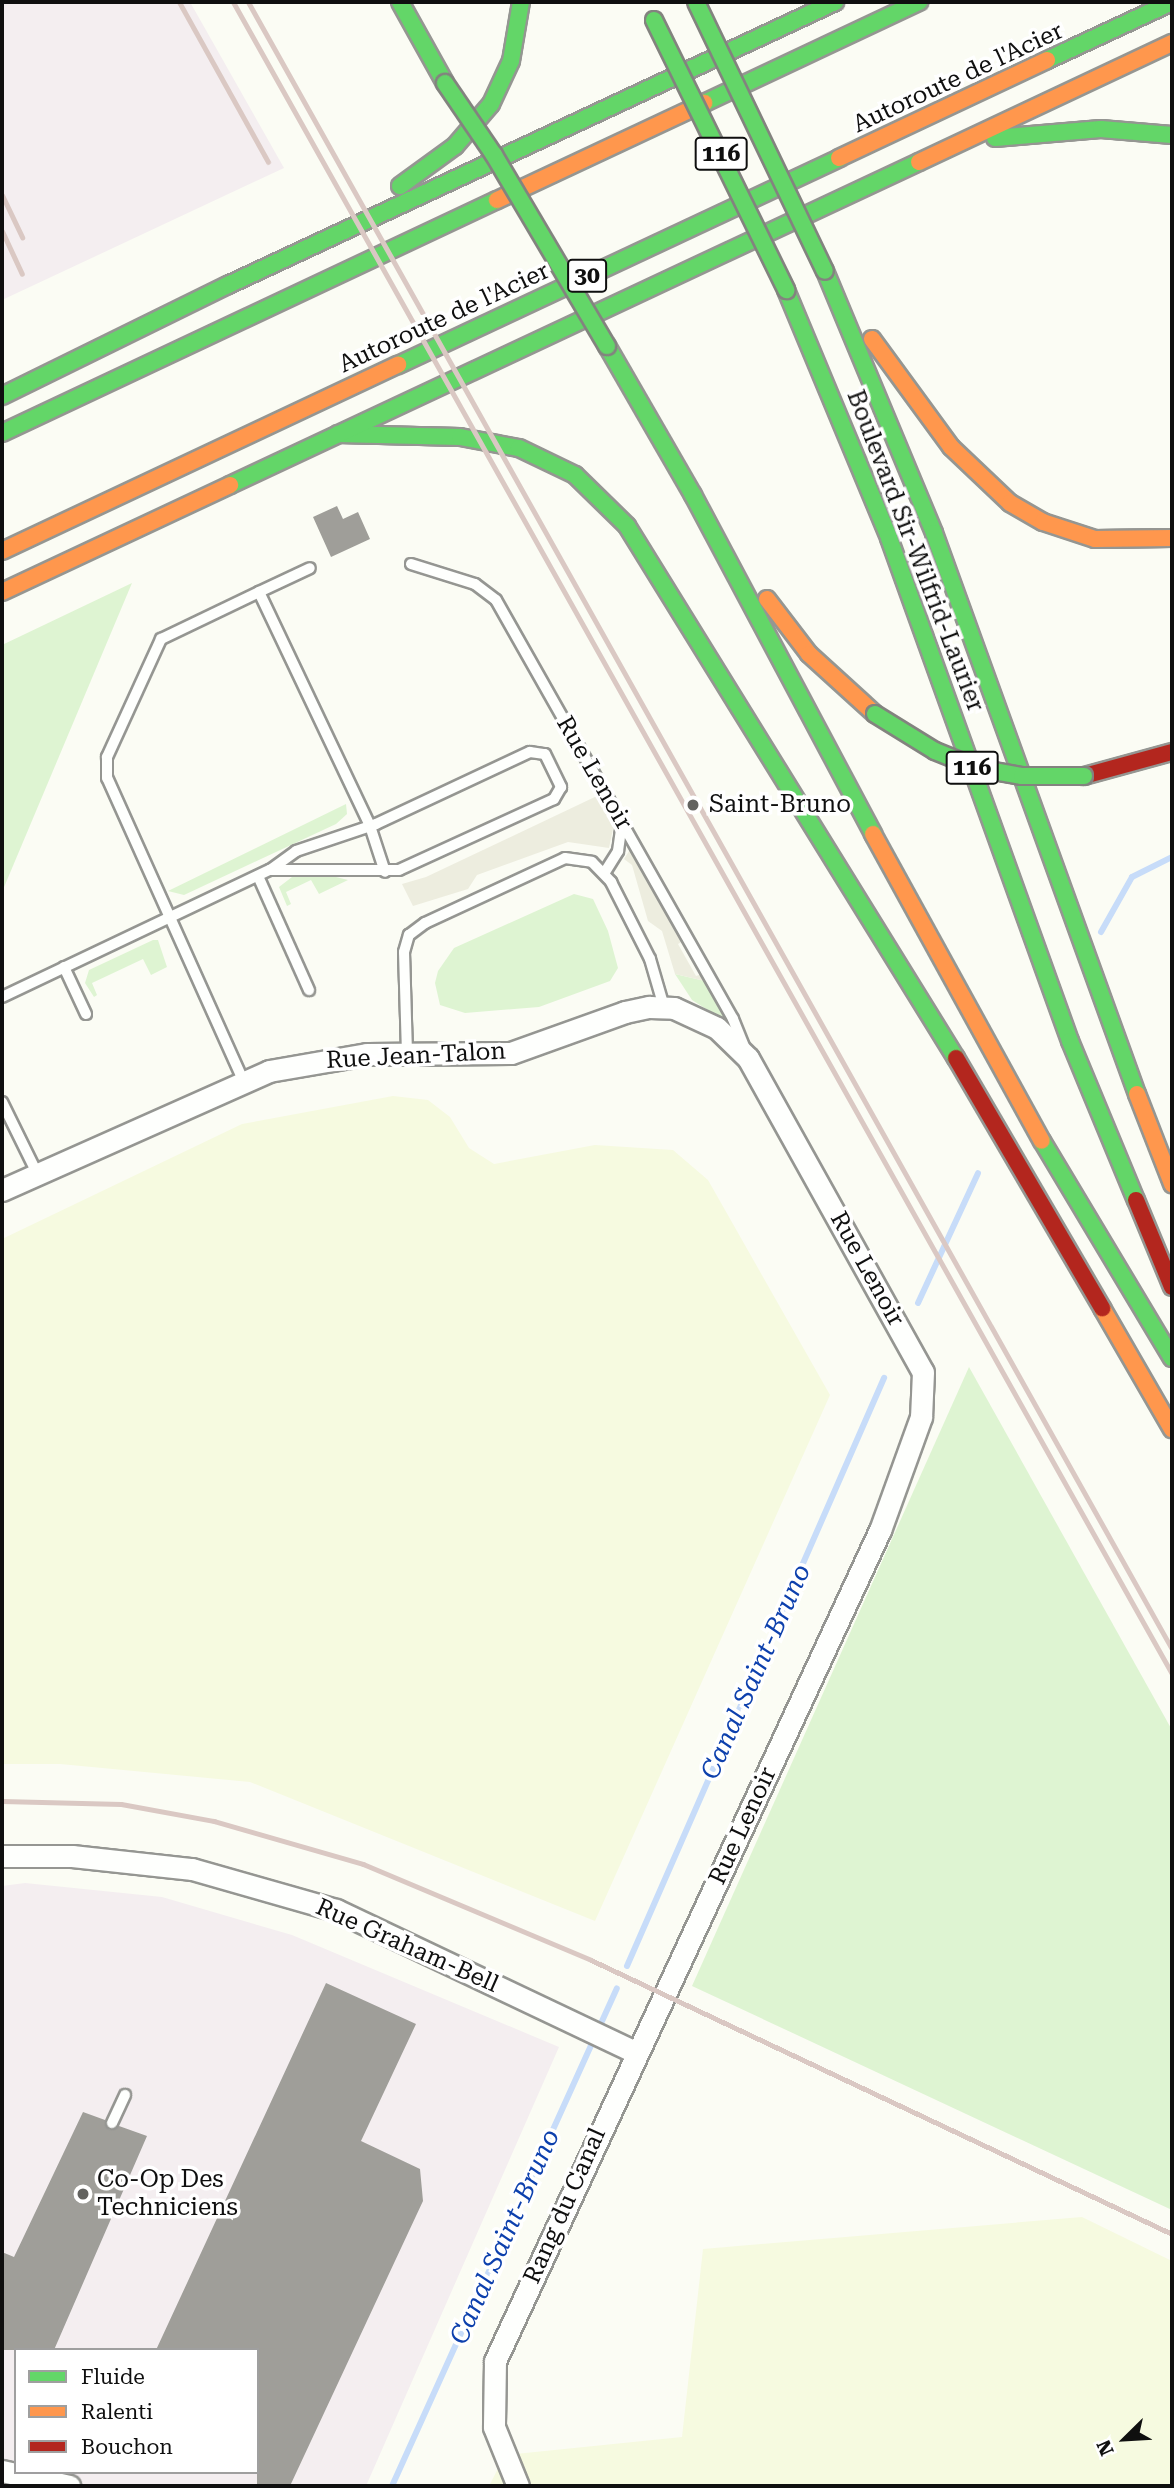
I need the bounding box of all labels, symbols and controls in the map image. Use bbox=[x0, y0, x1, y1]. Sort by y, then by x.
street label: Autoroute de l'Acier bbox=[848, 17, 1068, 139]
road number: 116 bbox=[693, 134, 749, 174]
road number: 30 bbox=[566, 256, 608, 296]
street label: Autoroute de l'Acier bbox=[334, 257, 554, 379]
street label: Boulevard Sir-Wilfrid-Laurier bbox=[840, 386, 990, 716]
street label: Rue Lenoir bbox=[550, 711, 638, 835]
road number: 116 bbox=[944, 748, 1000, 788]
place label: Saint-Bruno bbox=[709, 791, 851, 819]
marker: Saint-Bruno bbox=[683, 795, 703, 815]
street label: Rue Jean-Talon bbox=[325, 1037, 507, 1075]
street label: Rue Lenoir bbox=[824, 1207, 910, 1331]
water label: Canal Saint-Bruno bbox=[695, 1560, 817, 1784]
street label: Rue Lenoir bbox=[703, 1763, 783, 1889]
street label: Rue Graham-Bell bbox=[311, 1893, 503, 1999]
street label: Rang du Canal bbox=[518, 2124, 612, 2288]
water label: Canal Saint-Bruno bbox=[444, 2125, 566, 2349]
place label: Co-Op Des Techniciens bbox=[97, 2166, 238, 2222]
marker: Co-Op Des Techniciens bbox=[75, 2186, 91, 2202]
legend bbox=[14, 2348, 259, 2474]
text: Fluide bbox=[81, 2365, 145, 2389]
text: Ralenti bbox=[81, 2400, 153, 2424]
north arrow bbox=[1090, 2404, 1160, 2474]
text: Bouchon bbox=[81, 2435, 173, 2459]
text: N bbox=[1092, 2436, 1119, 2459]

